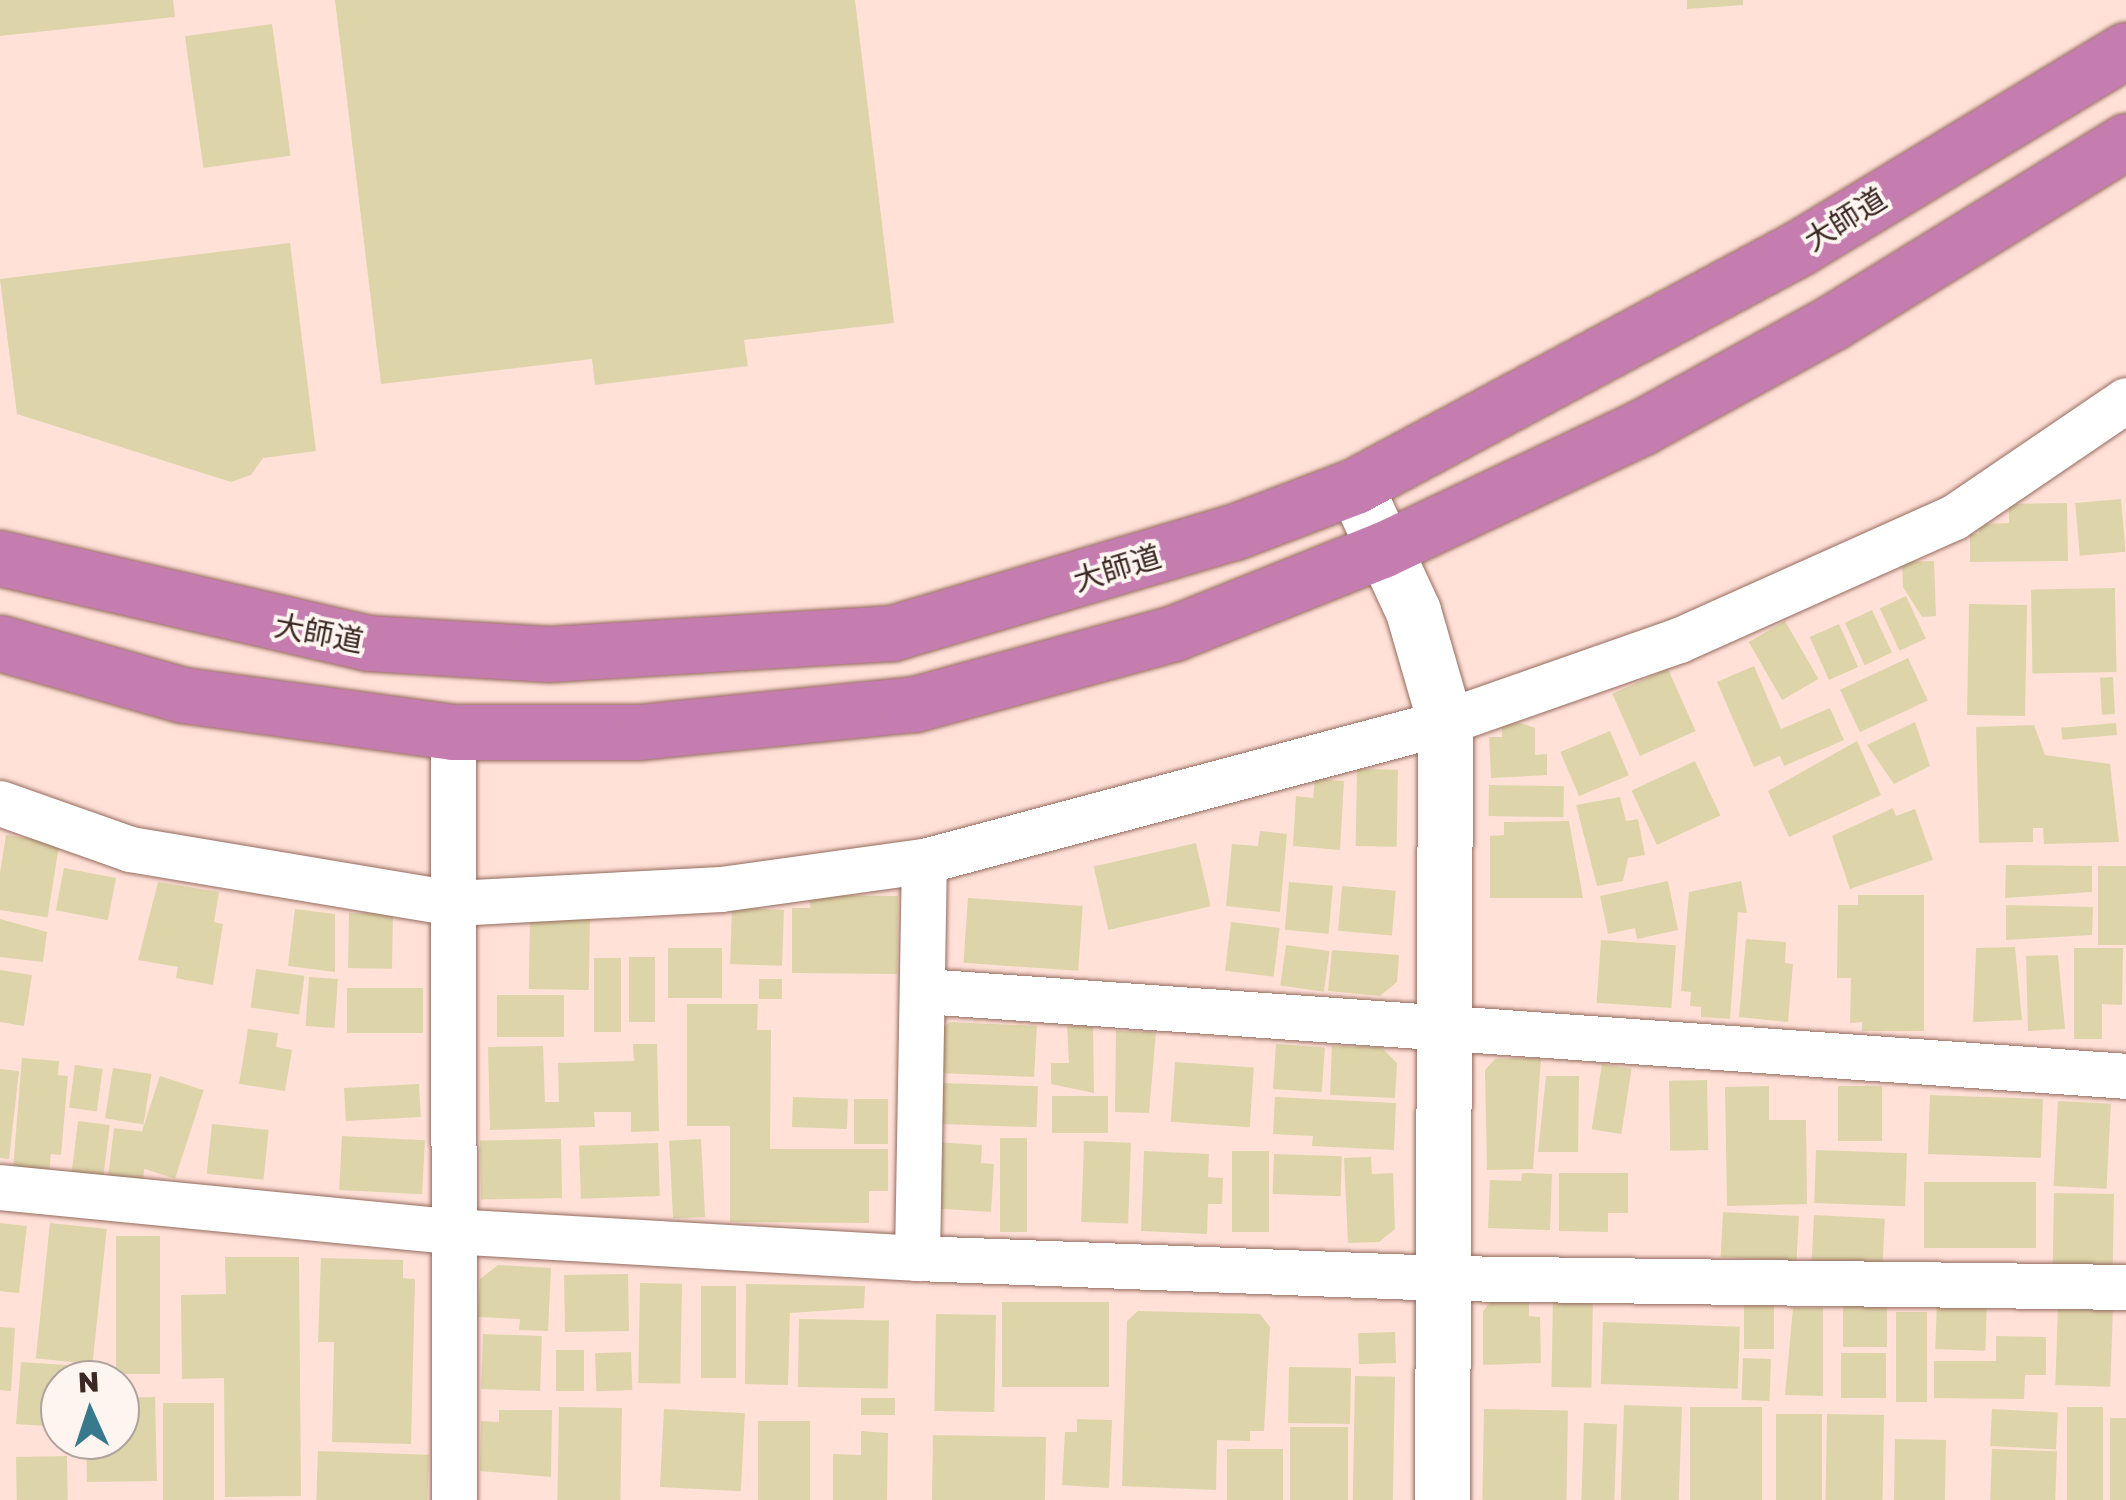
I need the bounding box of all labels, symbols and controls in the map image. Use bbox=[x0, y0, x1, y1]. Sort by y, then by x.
street label: 大師道 bbox=[1797, 180, 1893, 258]
street label: 大師道 bbox=[1069, 538, 1165, 598]
street label: 大師道 bbox=[271, 607, 367, 659]
north arrow bbox=[40, 1360, 140, 1460]
text: N bbox=[77, 1365, 100, 1399]

